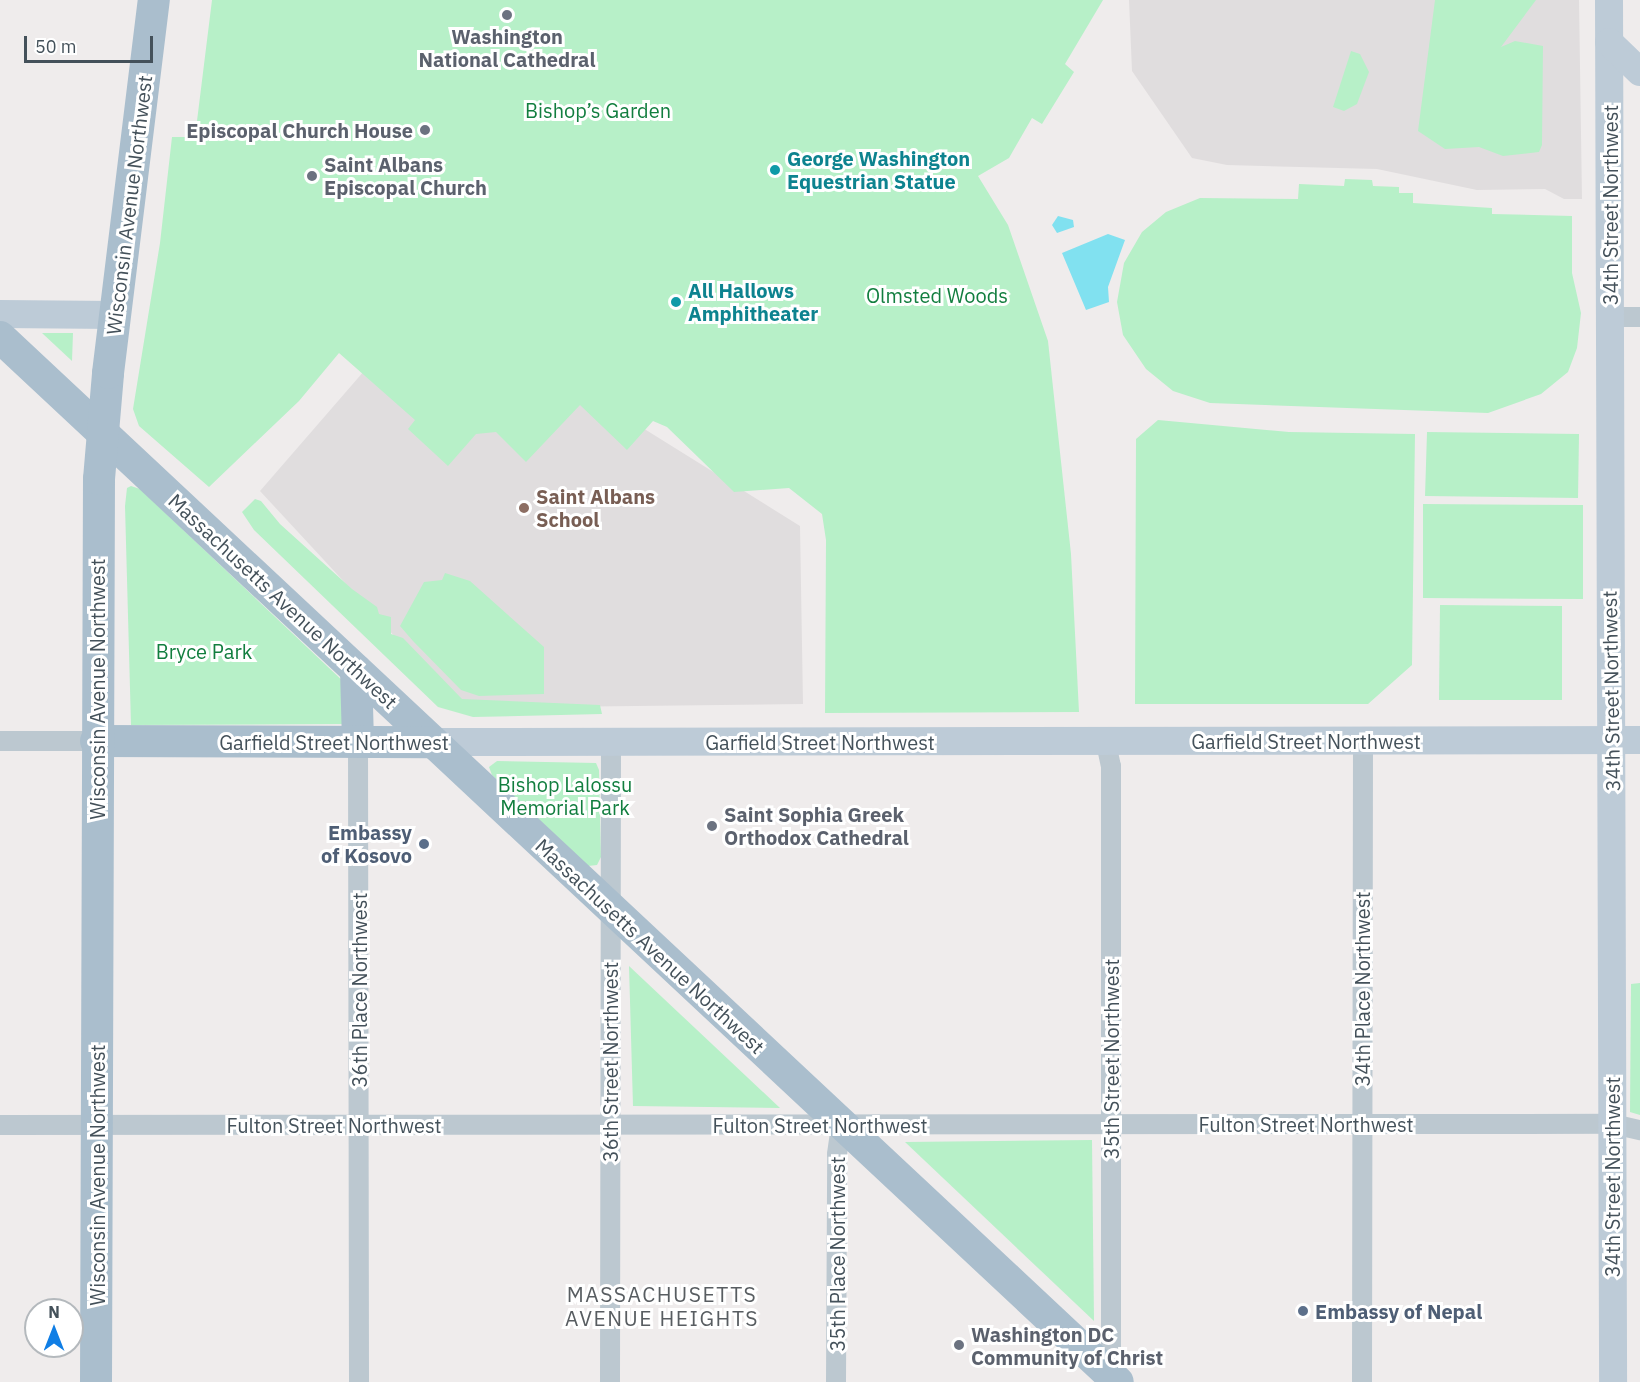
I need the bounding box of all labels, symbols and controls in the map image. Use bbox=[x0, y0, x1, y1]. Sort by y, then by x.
marker: Washington National Cathedral bbox=[500, 8, 514, 22]
scale bar bbox=[27, 24, 156, 62]
place label: Washington National Cathedral bbox=[419, 24, 595, 71]
text: 50 m bbox=[35, 35, 77, 58]
street label: Wisconsin Avenue Northwest bbox=[101, 74, 157, 336]
park label: Bishop’s Garden bbox=[525, 98, 671, 122]
street label: 34th Street Northwest bbox=[1598, 105, 1622, 305]
place label: Episcopal Church House bbox=[186, 118, 413, 142]
marker: Episcopal Church House bbox=[418, 123, 432, 137]
place label: George Washington Equestrian Statue bbox=[787, 146, 970, 193]
place label: Saint Albans Episcopal Church bbox=[324, 152, 487, 199]
marker: George Washington Equestrian Statue bbox=[768, 163, 782, 177]
marker: Saint Albans Episcopal Church bbox=[305, 169, 319, 183]
place label: All Hallows Amphitheater bbox=[688, 278, 818, 325]
park label: Olmsted Woods bbox=[866, 283, 1008, 307]
marker: All Hallows Amphitheater bbox=[669, 295, 683, 309]
place label: Saint Albans School bbox=[536, 484, 655, 531]
street label: Massachusetts Avenue Northwest bbox=[164, 488, 402, 714]
marker: Saint Albans School bbox=[517, 501, 531, 515]
street label: Wisconsin Avenue Northwest bbox=[85, 558, 109, 820]
street label: 34th Street Northwest bbox=[1597, 591, 1625, 791]
park label: Bryce Park bbox=[156, 639, 252, 663]
street label: Garfield Street Northwest bbox=[1191, 729, 1421, 753]
street label: Garfield Street Northwest bbox=[219, 730, 449, 754]
street label: Garfield Street Northwest bbox=[705, 730, 935, 754]
park label: Bishop Lalossu Memorial Park bbox=[498, 772, 632, 819]
place label: Saint Sophia Greek Orthodox Cathedral bbox=[724, 802, 909, 849]
marker: Saint Sophia Greek Orthodox Cathedral bbox=[705, 819, 719, 833]
place label: Embassy of Kosovo bbox=[321, 820, 412, 867]
street label: Massachusetts Avenue Northwest bbox=[531, 833, 769, 1059]
marker: Embassy of Kosovo bbox=[417, 837, 431, 851]
street label: 34th Place Northwest bbox=[1350, 892, 1374, 1086]
street label: 36th Place Northwest bbox=[347, 893, 371, 1087]
street label: 35th Street Northwest bbox=[1099, 959, 1123, 1159]
street label: 36th Street Northwest bbox=[598, 962, 622, 1162]
street label: Wisconsin Avenue Northwest bbox=[85, 1044, 109, 1306]
street label: 34th Street Northwest bbox=[1600, 1077, 1624, 1277]
street label: Fulton Street Northwest bbox=[1198, 1112, 1414, 1136]
street label: Fulton Street Northwest bbox=[226, 1113, 442, 1137]
street label: Fulton Street Northwest bbox=[712, 1113, 928, 1137]
street label: 35th Place Northwest bbox=[825, 1157, 849, 1351]
district label: MASSACHUSETTS AVENUE HEIGHTS bbox=[565, 1281, 759, 1331]
north arrow bbox=[24, 1298, 84, 1358]
place label: Embassy of Nepal bbox=[1315, 1299, 1482, 1323]
text: N bbox=[48, 1302, 60, 1322]
marker: Embassy of Nepal bbox=[1296, 1304, 1310, 1318]
place label: Washington DC Community of Christ bbox=[971, 1322, 1163, 1369]
marker: Washington DC Community of Christ bbox=[952, 1338, 966, 1352]

